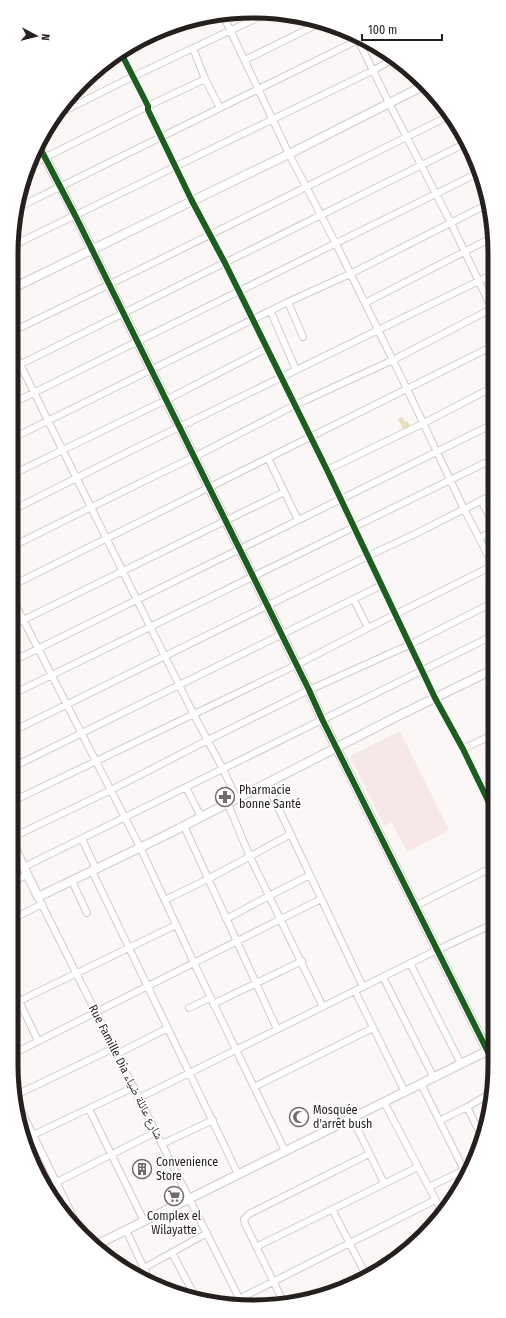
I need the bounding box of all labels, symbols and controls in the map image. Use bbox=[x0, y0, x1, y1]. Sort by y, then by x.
north arrow bbox=[16, 16, 56, 56]
scale bar bbox=[362, 16, 442, 42]
text: 100 m bbox=[368, 23, 397, 37]
text: N bbox=[39, 33, 52, 41]
place label: Pharmacie bonne Santé bbox=[239, 783, 301, 811]
pharmacy icon: Pharmacie bonne Santé bbox=[214, 786, 236, 808]
street label: Rue Famille Dia شارع عائلة ضياء bbox=[85, 1002, 166, 1142]
place label: Mosquée d'arrêt bush bbox=[313, 1103, 372, 1131]
mosque icon: Mosquée d'arrêt bush bbox=[288, 1106, 310, 1128]
place label: Convenience Store bbox=[156, 1155, 218, 1183]
building icon: Convenience Store bbox=[131, 1158, 153, 1180]
supermarket icon: Complex el Wilayatte bbox=[163, 1185, 185, 1207]
place label: Complex el Wilayatte bbox=[147, 1209, 201, 1237]

